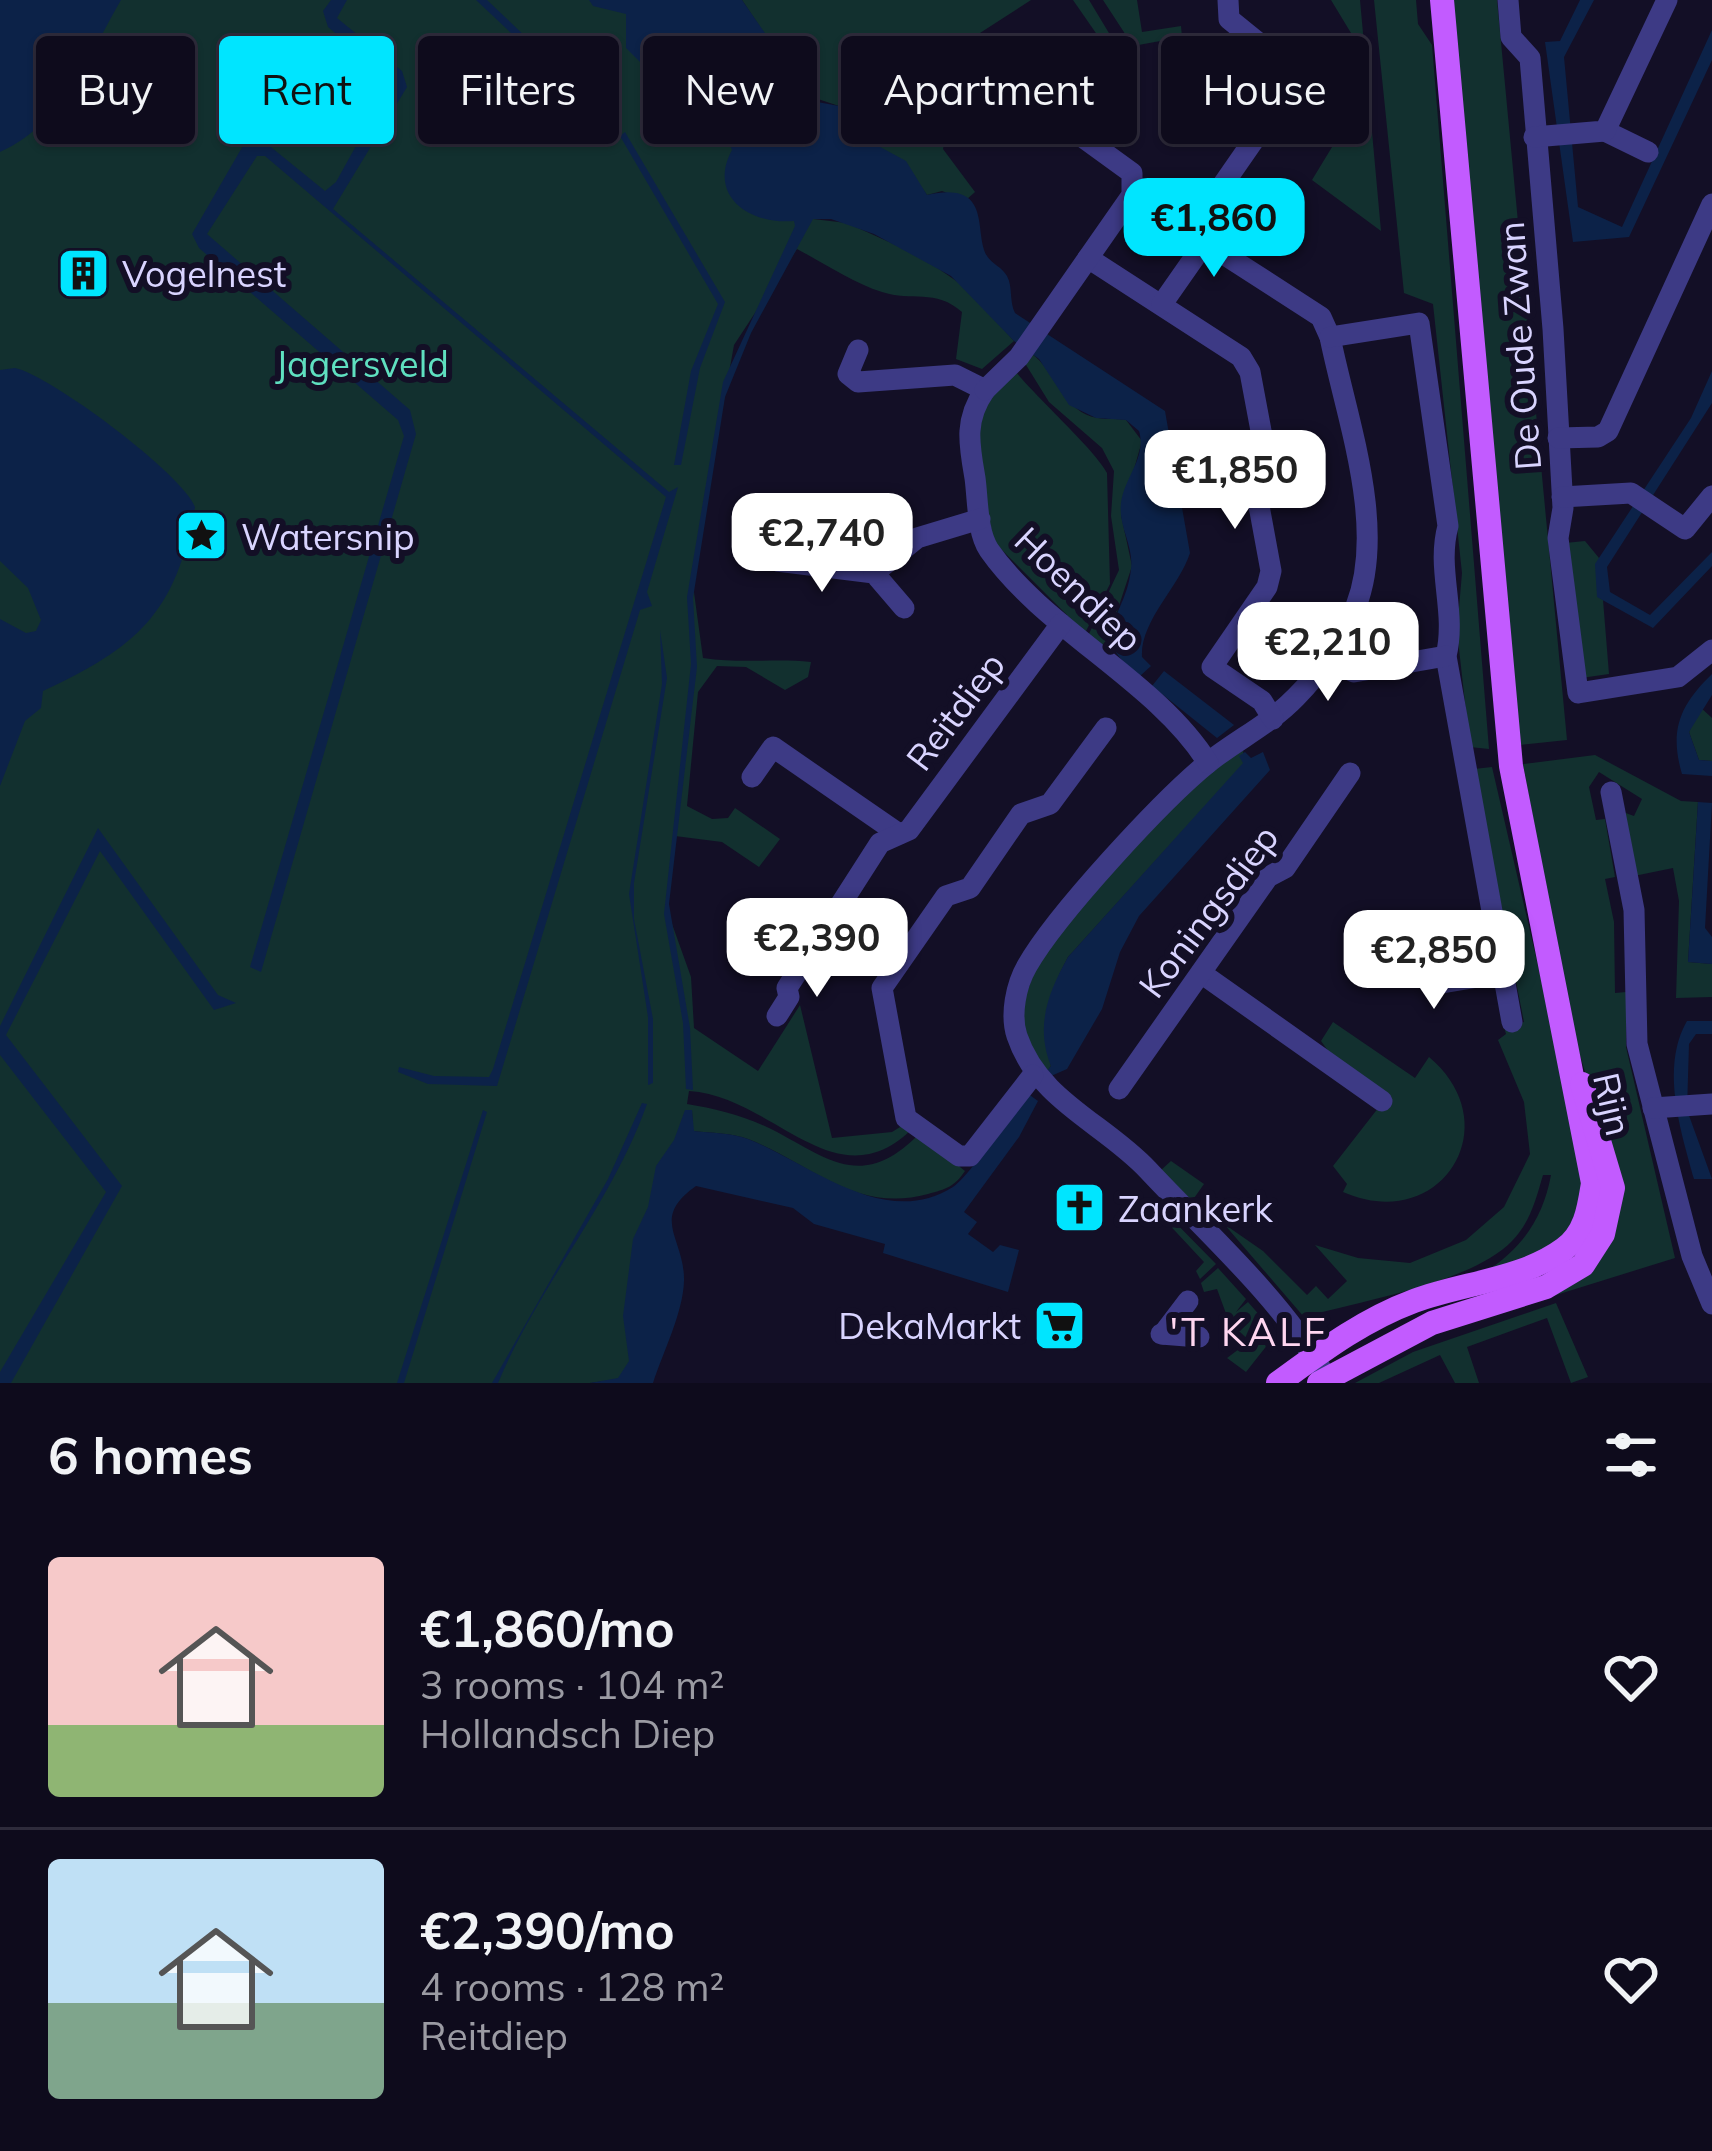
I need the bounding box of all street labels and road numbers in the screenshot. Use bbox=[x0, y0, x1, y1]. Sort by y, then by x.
street label: De Oude Zwan bbox=[1488, 220, 1550, 472]
street label: Hoendiep bbox=[1006, 517, 1152, 661]
street label: Reitdiep bbox=[896, 643, 1014, 779]
street label: Koningsdiep bbox=[1128, 816, 1288, 1006]
street label: Rijn bbox=[1584, 1068, 1642, 1140]

